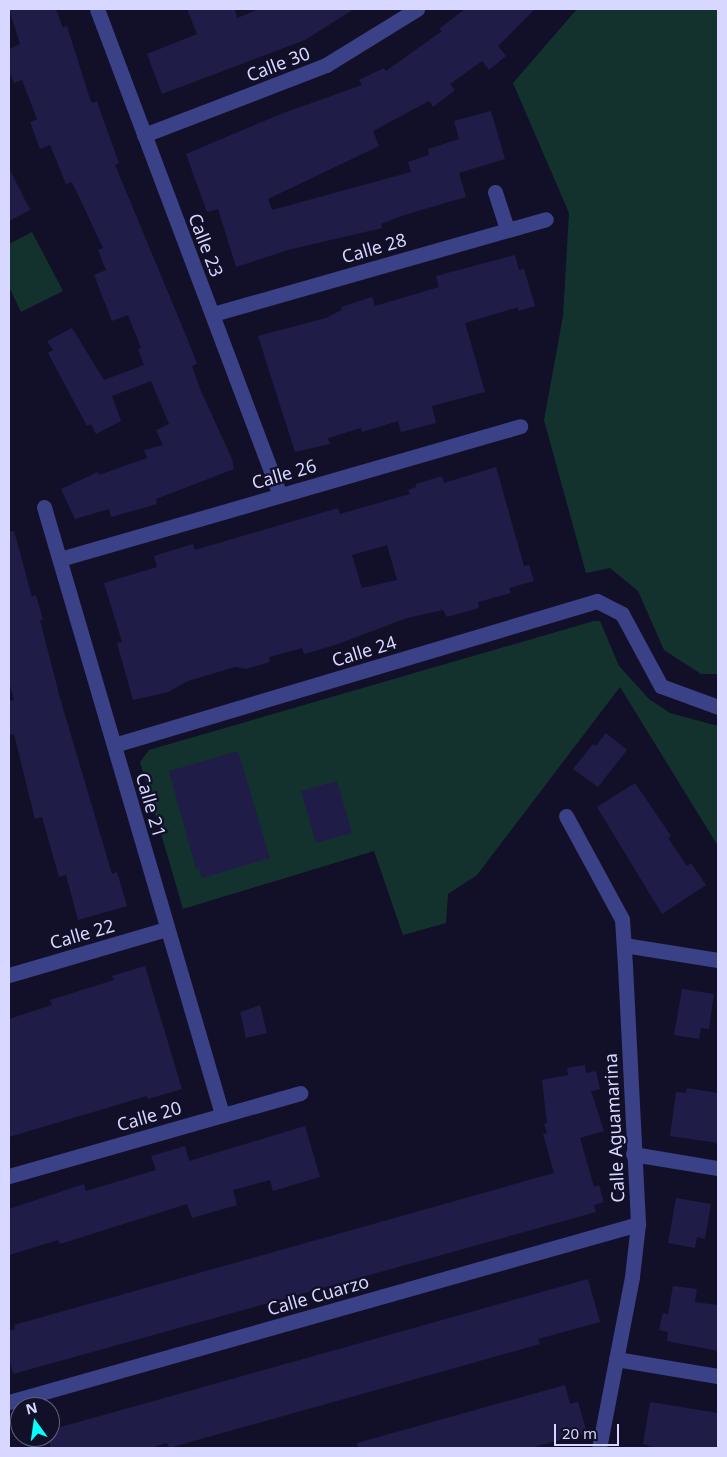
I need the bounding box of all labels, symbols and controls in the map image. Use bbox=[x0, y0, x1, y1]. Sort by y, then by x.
street label: Calle 30 bbox=[243, 42, 313, 86]
street label: Calle 23 bbox=[184, 210, 228, 280]
street label: Calle 28 bbox=[339, 228, 409, 268]
street label: Calle 26 bbox=[249, 454, 319, 494]
street label: Calle 24 bbox=[329, 631, 399, 671]
street label: Calle 21 bbox=[131, 770, 171, 840]
street label: Calle 22 bbox=[47, 914, 117, 954]
street label: Calle Aguamarina bbox=[599, 1053, 629, 1203]
street label: Calle 20 bbox=[114, 1096, 184, 1136]
street label: Calle Cuarzo bbox=[265, 1270, 371, 1320]
north arrow bbox=[10, 1397, 60, 1447]
text: N bbox=[24, 1397, 39, 1419]
scale bar bbox=[557, 1414, 622, 1446]
text: 20 m bbox=[562, 1423, 597, 1443]

